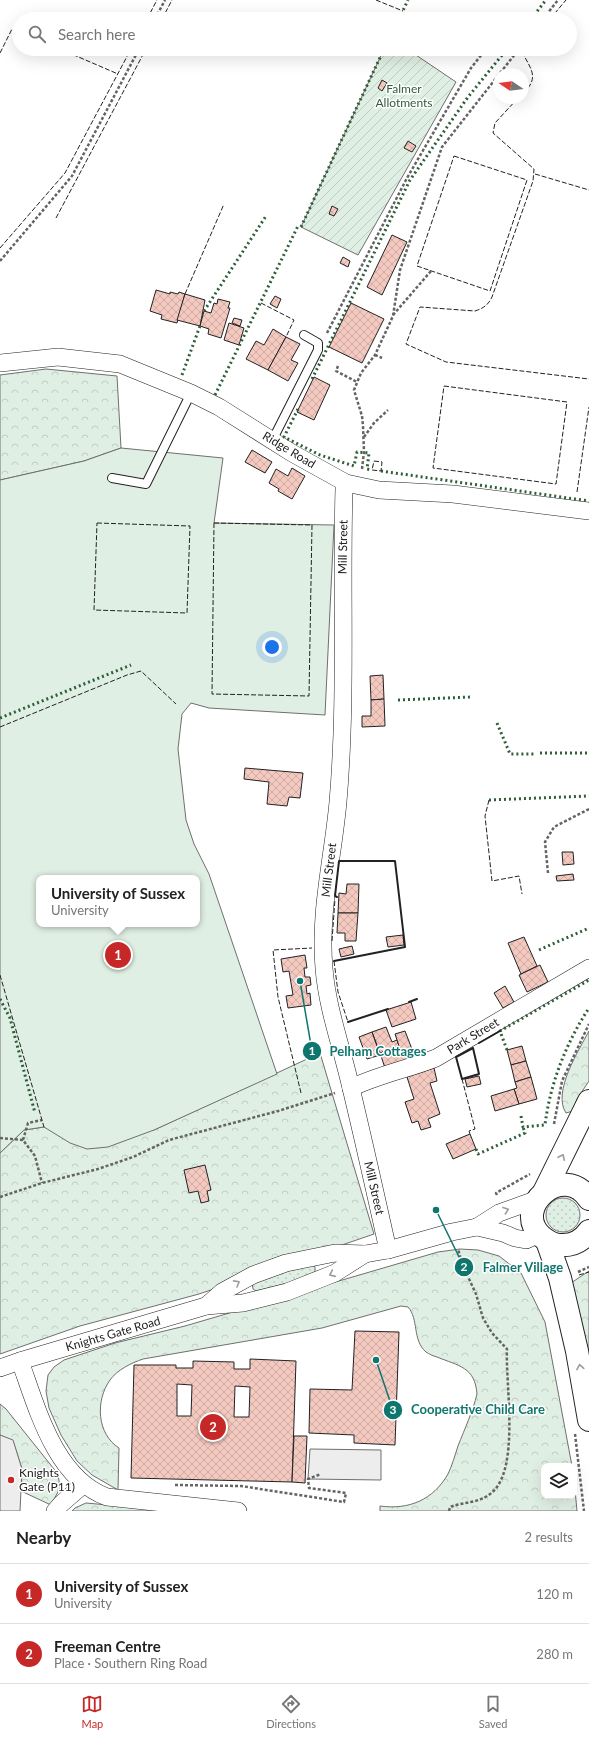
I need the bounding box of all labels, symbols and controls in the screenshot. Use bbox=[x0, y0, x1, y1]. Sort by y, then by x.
search box bbox=[12, 12, 577, 56]
icon: search bbox=[26, 23, 48, 45]
text: Search here bbox=[58, 25, 135, 43]
north arrow bbox=[493, 68, 529, 104]
park label: Falmer Allotments bbox=[375, 81, 433, 110]
street label: Ridge Road bbox=[260, 428, 318, 471]
street label: Mill Street bbox=[335, 519, 350, 574]
your location bbox=[262, 637, 282, 657]
street label: Mill Street bbox=[318, 841, 339, 898]
popup bbox=[36, 875, 200, 927]
text: University of Sussex bbox=[51, 884, 185, 902]
text: University bbox=[51, 902, 109, 918]
pin: 1 bbox=[105, 940, 131, 970]
street label: Park Street bbox=[444, 1014, 502, 1057]
callout: Pelham Cottages bbox=[302, 1039, 435, 1064]
text: 1 bbox=[309, 1043, 316, 1058]
text: Pelham Cottages bbox=[330, 1043, 427, 1059]
one-way arrow bbox=[557, 1154, 565, 1162]
street label: Mill Street bbox=[361, 1160, 388, 1217]
one-way arrow bbox=[502, 1207, 509, 1215]
callout: Falmer Village bbox=[454, 1255, 572, 1280]
text: 2 bbox=[461, 1259, 468, 1274]
text: Falmer Village bbox=[483, 1259, 563, 1275]
one-way arrow bbox=[328, 1269, 336, 1277]
one-way arrow bbox=[233, 1281, 241, 1288]
street label: Knights Gate Road bbox=[64, 1313, 162, 1354]
one-way arrow bbox=[576, 1364, 585, 1371]
callout: Cooperative Child Care bbox=[383, 1397, 553, 1422]
text: Cooperative Child Care bbox=[411, 1401, 545, 1417]
text: 3 bbox=[390, 1402, 397, 1417]
pin: 2 bbox=[200, 1412, 226, 1442]
map controls bbox=[541, 1463, 577, 1499]
button: layers bbox=[541, 1463, 577, 1499]
place label: Knights Gate (P11) bbox=[19, 1465, 75, 1494]
marker: Knights Gate (P11) bbox=[6, 1475, 16, 1485]
text: Nearby bbox=[16, 1527, 71, 1548]
text: 2 results bbox=[525, 1529, 573, 1545]
text: University of Sussex bbox=[54, 1577, 188, 1595]
text: 1 bbox=[25, 1586, 33, 1602]
text: 120 m bbox=[536, 1586, 573, 1602]
text: University bbox=[54, 1595, 112, 1611]
text: Freeman Centre bbox=[54, 1637, 161, 1655]
text: 2 bbox=[25, 1646, 33, 1662]
text: 280 m bbox=[536, 1646, 573, 1662]
text: Place · Southern Ring Road bbox=[54, 1655, 207, 1671]
tab: Map bbox=[81, 1693, 103, 1730]
tab: Directions bbox=[266, 1693, 316, 1730]
tab: Saved bbox=[479, 1693, 508, 1730]

